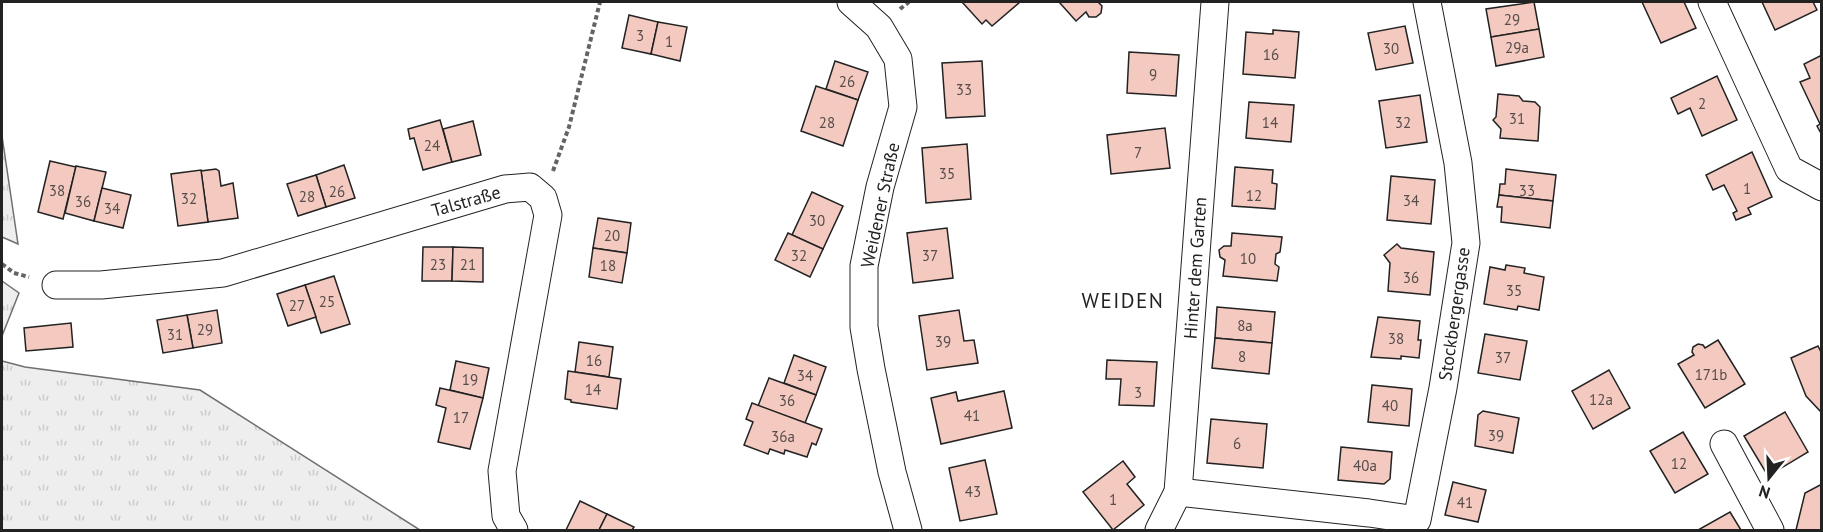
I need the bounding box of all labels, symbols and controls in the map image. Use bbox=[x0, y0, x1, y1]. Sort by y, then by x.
house number: 29 bbox=[1504, 10, 1520, 29]
house number: 3 bbox=[636, 26, 644, 45]
house number: 1 bbox=[665, 32, 673, 51]
house number: 29a bbox=[1505, 38, 1529, 57]
house number: 30 bbox=[1383, 39, 1399, 58]
house number: 16 bbox=[1263, 45, 1279, 64]
house number: 9 bbox=[1149, 65, 1157, 84]
house number: 26 bbox=[839, 72, 855, 91]
house number: 33 bbox=[956, 80, 972, 99]
house number: 2 bbox=[1698, 94, 1706, 113]
house number: 31 bbox=[1509, 109, 1525, 128]
house number: 28 bbox=[819, 113, 835, 132]
house number: 14 bbox=[1262, 113, 1278, 132]
house number: 32 bbox=[1395, 113, 1411, 132]
house number: 24 bbox=[424, 136, 440, 155]
street label: Weidener Straße bbox=[856, 140, 904, 270]
house number: 7 bbox=[1134, 143, 1142, 162]
house number: 35 bbox=[939, 164, 955, 183]
house number: 1 bbox=[1743, 179, 1751, 198]
street label: Talstraße bbox=[429, 180, 503, 222]
house number: 38 bbox=[49, 181, 65, 200]
house number: 33 bbox=[1519, 181, 1535, 200]
house number: 26 bbox=[329, 182, 345, 201]
house number: 12 bbox=[1246, 186, 1262, 205]
house number: 28 bbox=[299, 187, 315, 206]
house number: 32 bbox=[181, 189, 197, 208]
house number: 34 bbox=[1403, 191, 1419, 210]
house number: 36 bbox=[75, 192, 91, 211]
street label: Hinter dem Garten bbox=[1179, 196, 1211, 340]
house number: 34 bbox=[104, 199, 120, 218]
house number: 30 bbox=[809, 211, 825, 230]
house number: 20 bbox=[604, 226, 620, 245]
house number: 32 bbox=[791, 246, 807, 265]
house number: 37 bbox=[922, 246, 938, 265]
street label: Stockbergergasse bbox=[1433, 246, 1475, 382]
house number: 10 bbox=[1240, 249, 1256, 268]
house number: 23 bbox=[430, 255, 446, 274]
house number: 21 bbox=[460, 255, 476, 274]
house number: 18 bbox=[600, 256, 616, 275]
house number: 36 bbox=[1403, 268, 1419, 287]
house number: 35 bbox=[1506, 281, 1522, 300]
district label: WEIDEN bbox=[1082, 287, 1164, 314]
house number: 25 bbox=[319, 292, 335, 311]
house number: 27 bbox=[289, 296, 305, 315]
house number: 8a bbox=[1237, 316, 1253, 335]
house number: 29 bbox=[197, 320, 213, 339]
house number: 31 bbox=[167, 325, 183, 344]
house number: 38 bbox=[1388, 329, 1404, 348]
house number: 39 bbox=[935, 332, 951, 351]
house number: 8 bbox=[1238, 347, 1246, 366]
house number: 37 bbox=[1495, 348, 1511, 367]
house number: 16 bbox=[586, 351, 602, 370]
house number: 171b bbox=[1695, 365, 1727, 384]
house number: 34 bbox=[797, 366, 813, 385]
house number: 19 bbox=[462, 370, 478, 389]
house number: 14 bbox=[585, 380, 601, 399]
house number: 3 bbox=[1134, 383, 1142, 402]
house number: 12a bbox=[1589, 390, 1613, 409]
house number: 36 bbox=[779, 391, 795, 410]
house number: 40 bbox=[1382, 396, 1398, 415]
house number: 41 bbox=[964, 406, 980, 425]
house number: 17 bbox=[453, 408, 469, 427]
house number: 39 bbox=[1488, 426, 1504, 445]
house number: 36a bbox=[771, 427, 795, 446]
house number: 6 bbox=[1233, 434, 1241, 453]
north arrow bbox=[1739, 448, 1799, 508]
house number: 12 bbox=[1671, 454, 1687, 473]
house number: 40a bbox=[1353, 456, 1377, 475]
text: N bbox=[1756, 481, 1772, 503]
house number: 43 bbox=[965, 482, 981, 501]
house number: 1 bbox=[1109, 490, 1117, 509]
house number: 41 bbox=[1457, 493, 1473, 512]

